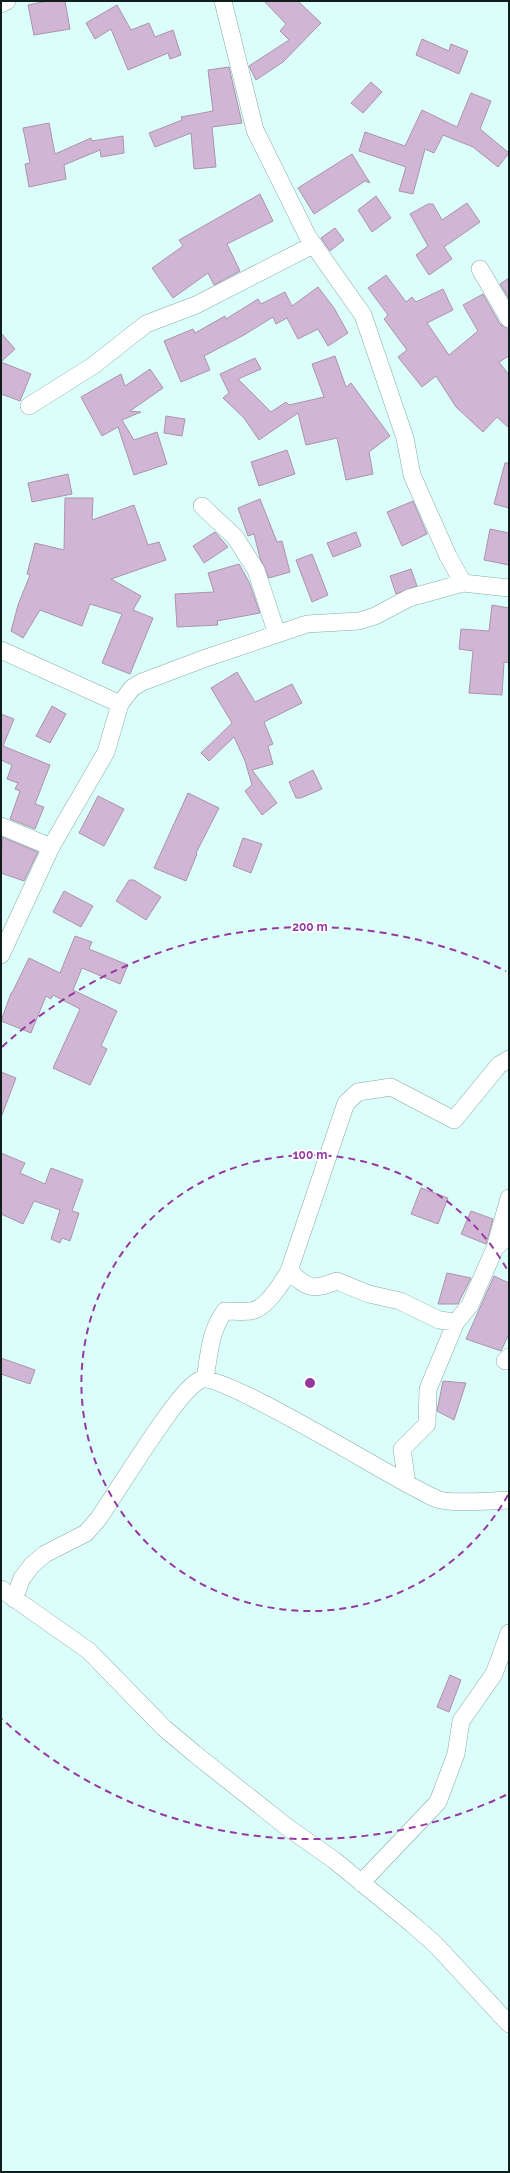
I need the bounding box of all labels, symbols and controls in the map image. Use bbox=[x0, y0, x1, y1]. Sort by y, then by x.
text: 200 m bbox=[292, 920, 328, 934]
text: 100 m bbox=[293, 1148, 327, 1162]
centre of rings bbox=[303, 1376, 317, 1390]

